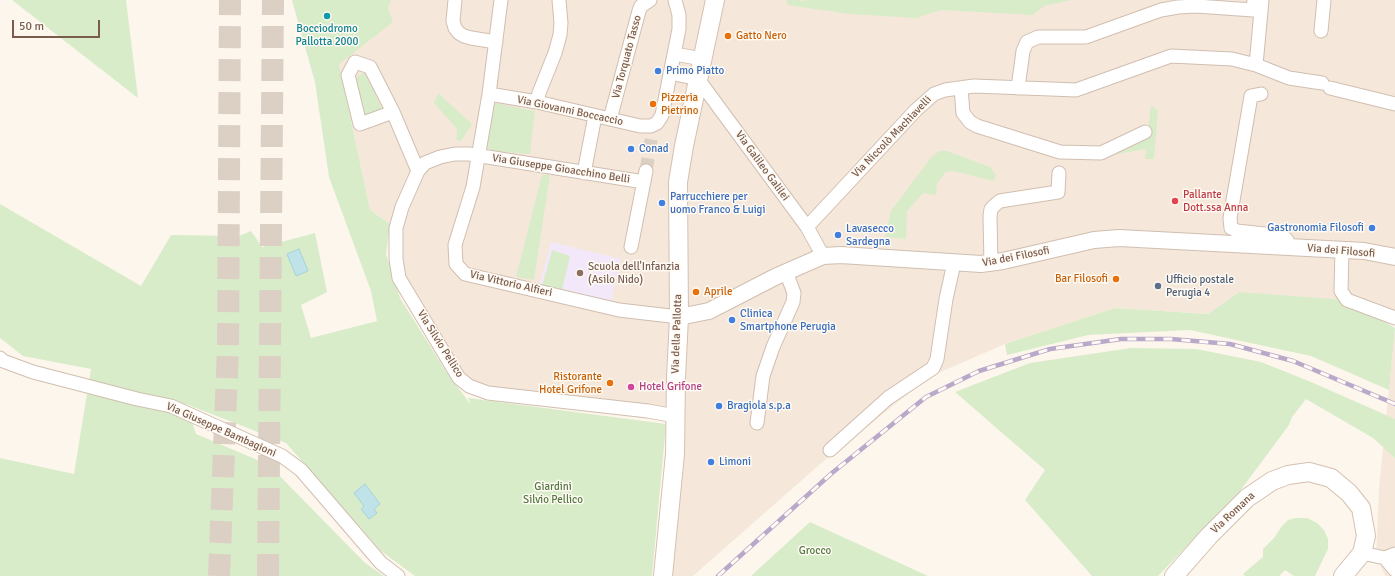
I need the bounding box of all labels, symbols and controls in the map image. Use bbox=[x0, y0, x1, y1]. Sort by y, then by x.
marker: Bocciodromo Pallotta 2000 bbox=[322, 11, 332, 21]
scale bar bbox=[14, 12, 102, 38]
street label: Via Torquato Tasso bbox=[609, 14, 645, 100]
text: 50 m bbox=[19, 19, 44, 34]
place label: Bocciodromo Pallotta 2000 bbox=[296, 22, 358, 48]
place label: Gatto Nero bbox=[736, 29, 787, 43]
marker: Gatto Nero bbox=[723, 31, 733, 41]
place label: Primo Piatto bbox=[666, 64, 724, 78]
marker: Primo Piatto bbox=[653, 66, 663, 76]
place label: Pizzeria Pietrino bbox=[661, 91, 699, 117]
street label: Via Giovanni Boccaccio bbox=[516, 93, 624, 129]
street label: Via Niccolò Machiavelli bbox=[850, 93, 934, 181]
marker: Pizzeria Pietrino bbox=[648, 99, 658, 109]
street label: Via Galileo Galilei bbox=[732, 128, 792, 204]
place label: Conad bbox=[639, 142, 669, 156]
marker: Conad bbox=[626, 144, 636, 154]
street label: Via Giuseppe Gioacchino Belli bbox=[491, 152, 631, 186]
place label: Pallante Dott.ssa Anna bbox=[1183, 188, 1248, 214]
place label: Parrucchiere per uomo Franco & Luigi bbox=[670, 190, 765, 216]
marker: Pallante Dott.ssa Anna bbox=[1170, 196, 1180, 206]
marker: Parrucchiere per uomo Franco & Luigi bbox=[657, 198, 667, 208]
place label: Gastronomia Filosofi bbox=[1267, 221, 1364, 235]
place label: Lavasecco Sardegna bbox=[846, 222, 894, 248]
marker: Gastronomia Filosofi bbox=[1367, 223, 1377, 233]
marker: Lavasecco Sardegna bbox=[833, 230, 843, 240]
street label: Via dei Filosofi bbox=[1306, 241, 1376, 261]
street label: Via dei Filosofi bbox=[981, 244, 1051, 270]
place label: Scuola dell'Infanzia (Asilo Nido) bbox=[588, 260, 680, 286]
street label: Via Vittorio Alfieri bbox=[469, 268, 553, 300]
marker: Scuola dell'Infanzia (Asilo Nido) bbox=[575, 268, 585, 278]
place label: Bar Filosofi bbox=[1055, 272, 1108, 286]
place label: Ufficio postale Perugia 4 bbox=[1166, 273, 1234, 299]
marker: Bar Filosofi bbox=[1111, 274, 1121, 284]
marker: Ufficio postale Perugia 4 bbox=[1153, 281, 1163, 291]
place label: Aprile bbox=[704, 285, 732, 299]
marker: Aprile bbox=[691, 287, 701, 297]
street label: Via della Pallotta bbox=[669, 294, 685, 374]
place label: Clinica Smartphone Perugia bbox=[740, 307, 836, 333]
street label: Via Silvio Pellico bbox=[414, 308, 466, 380]
marker: Clinica Smartphone Perugia bbox=[727, 315, 737, 325]
place label: Ristorante Hotel Grifone bbox=[539, 370, 602, 396]
marker: Ristorante Hotel Grifone bbox=[605, 378, 615, 388]
place label: Hotel Grifone bbox=[639, 380, 702, 394]
marker: Hotel Grifone bbox=[626, 382, 636, 392]
place label: Bragiola s.p.a bbox=[727, 399, 791, 413]
street label: Via Giuseppe Bambagioni bbox=[164, 400, 278, 460]
marker: Bragiola s.p.a bbox=[714, 401, 724, 411]
place label: Limoni bbox=[719, 455, 751, 469]
marker: Limoni bbox=[706, 457, 716, 467]
park label: Giardini Silvio Pellico bbox=[523, 480, 583, 506]
street label: Via Romana bbox=[1208, 489, 1258, 537]
park label: Grocco bbox=[799, 544, 831, 558]

